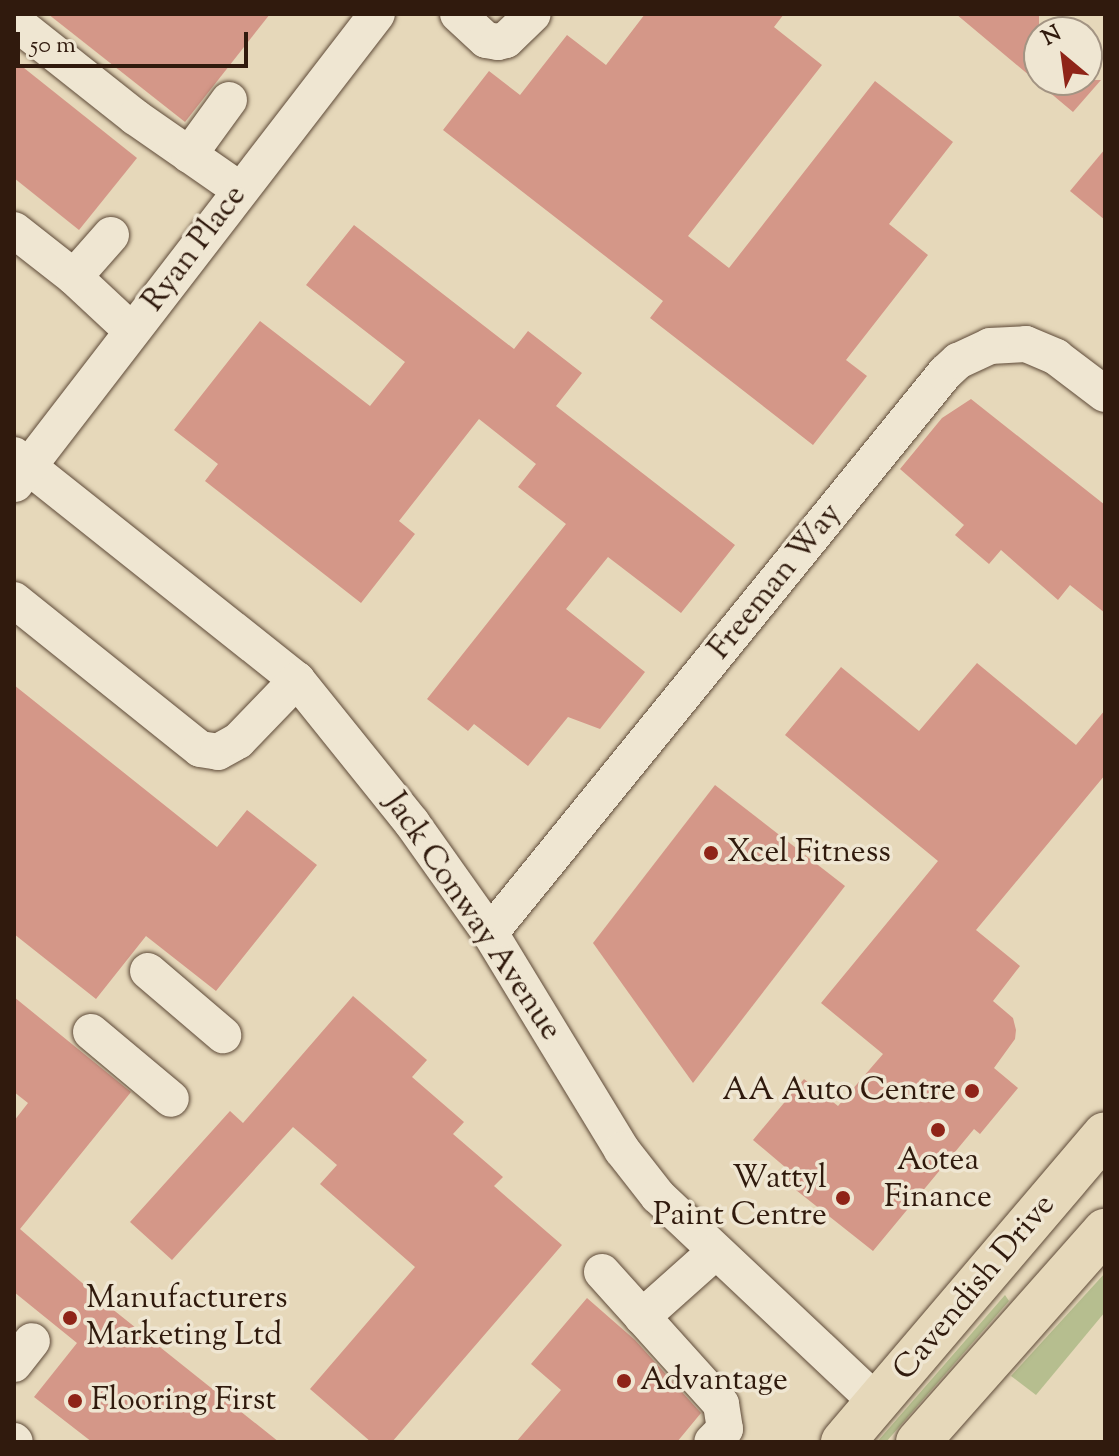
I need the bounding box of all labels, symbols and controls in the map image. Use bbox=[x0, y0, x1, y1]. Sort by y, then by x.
scale bar bbox=[20, 16, 252, 66]
north arrow bbox=[1023, 16, 1103, 96]
text: N bbox=[1037, 19, 1068, 55]
text: 50 m bbox=[30, 29, 76, 63]
street label: Ryan Place bbox=[135, 178, 255, 320]
street label: Freeman Way bbox=[701, 496, 851, 668]
street label: Jack Conway Avenue bbox=[375, 786, 569, 1048]
place label: Xcel Fitness bbox=[727, 834, 891, 872]
marker: Xcel Fitness bbox=[702, 844, 720, 862]
place label: AA Auto Centre bbox=[722, 1072, 956, 1110]
marker: AA Auto Centre bbox=[963, 1082, 981, 1100]
marker: Aotea Finance bbox=[929, 1121, 947, 1139]
place label: Aotea Finance bbox=[884, 1143, 992, 1218]
place label: Wattyl Paint Centre bbox=[653, 1161, 827, 1236]
street label: Cavendish Drive bbox=[886, 1187, 1064, 1389]
marker: Wattyl Paint Centre bbox=[834, 1189, 852, 1207]
place label: Manufacturers Marketing Ltd bbox=[86, 1281, 288, 1356]
marker: Manufacturers Marketing Ltd bbox=[61, 1309, 79, 1327]
place label: Advantage bbox=[640, 1362, 788, 1400]
marker: Advantage bbox=[615, 1372, 633, 1390]
place label: Flooring First bbox=[91, 1382, 276, 1420]
marker: Flooring First bbox=[66, 1392, 84, 1410]

